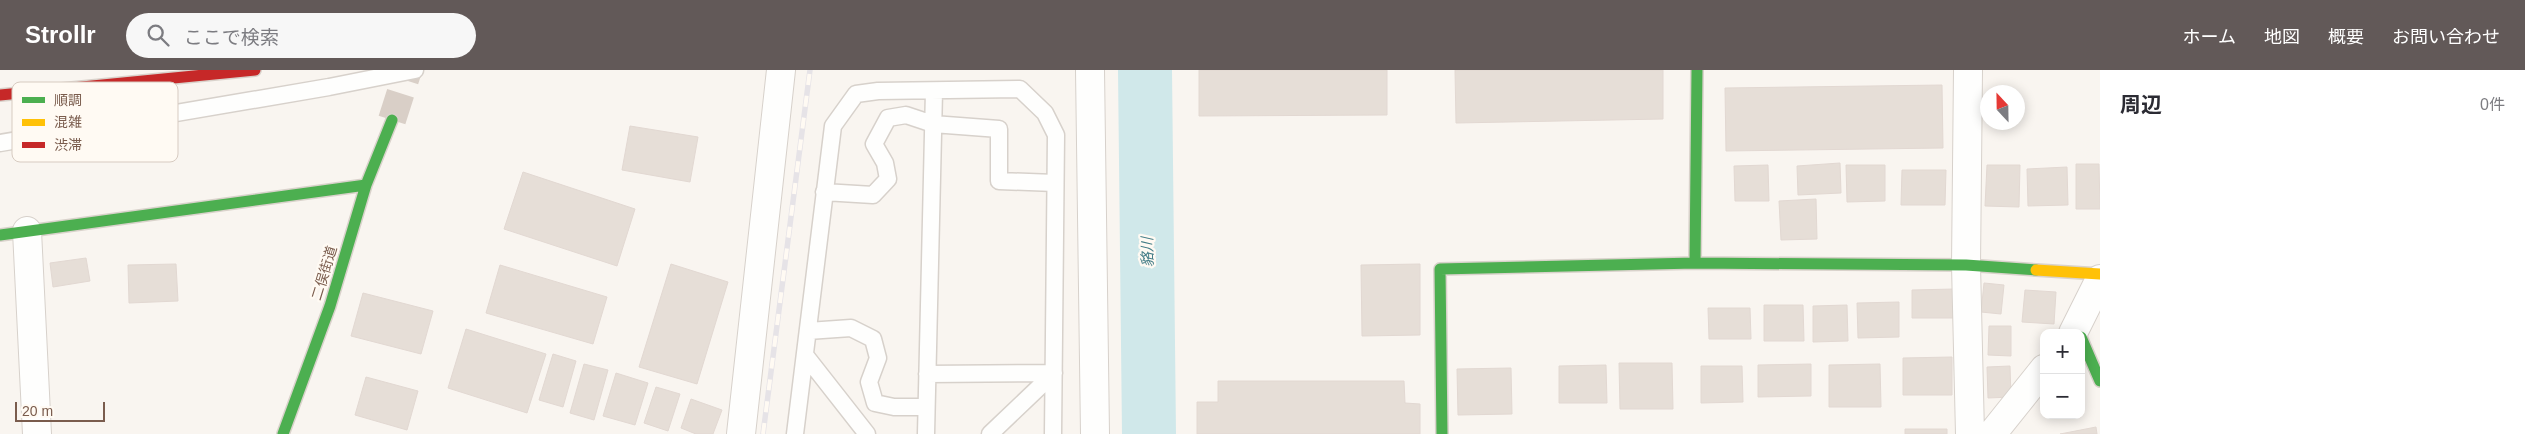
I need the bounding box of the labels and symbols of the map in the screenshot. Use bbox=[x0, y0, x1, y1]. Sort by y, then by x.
legend bbox=[12, 82, 178, 162]
north arrow bbox=[1980, 85, 2025, 130]
text: 順調 bbox=[54, 92, 82, 108]
text: 混雑 bbox=[54, 114, 82, 130]
text: 渋滞 bbox=[54, 137, 82, 153]
water label: 貉川 bbox=[1138, 235, 1156, 267]
street label: 二俣街道 bbox=[308, 244, 340, 302]
scale bar bbox=[15, 399, 105, 422]

